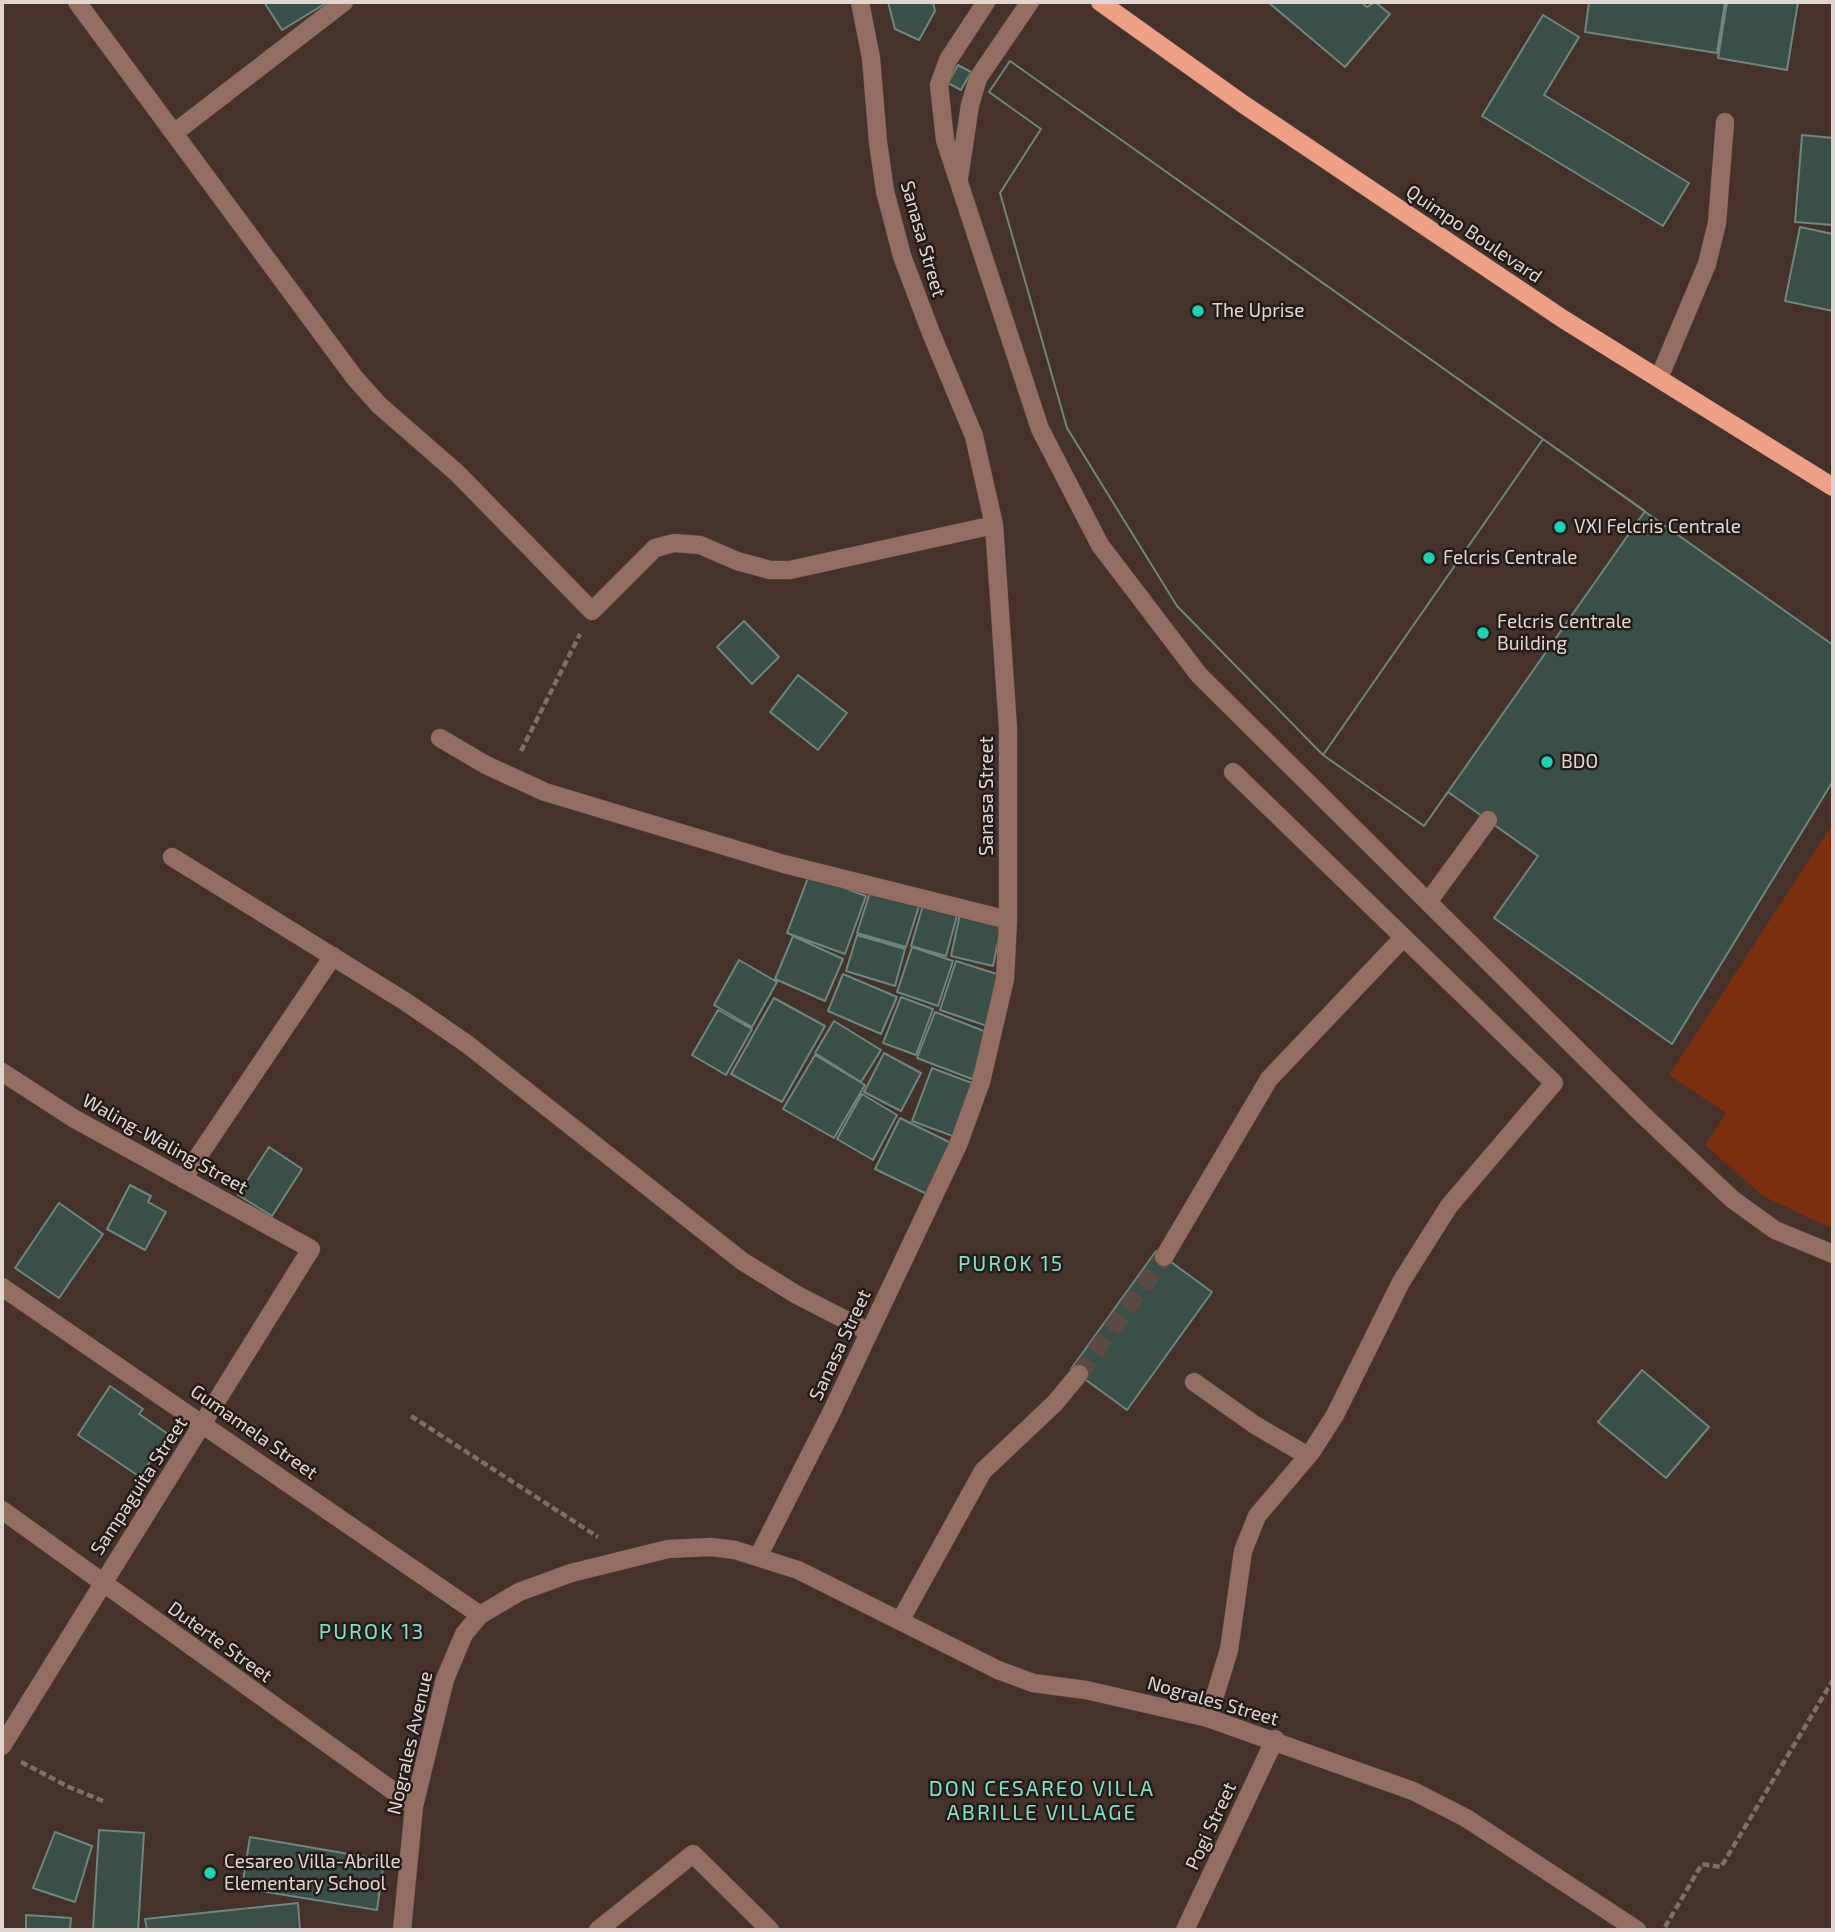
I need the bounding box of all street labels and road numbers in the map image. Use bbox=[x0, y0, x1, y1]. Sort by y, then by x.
street label: Sanasa Street bbox=[896, 178, 950, 300]
street label: Quimpo Boulevard bbox=[1402, 180, 1546, 288]
street label: Sanasa Street bbox=[976, 736, 998, 856]
street label: Waling-Waling Street bbox=[78, 1089, 252, 1199]
street label: Sanasa Street bbox=[804, 1286, 876, 1404]
street label: Gumamela Street bbox=[186, 1380, 322, 1484]
street label: Sampaguita Street bbox=[86, 1413, 192, 1559]
street label: Duterte Street bbox=[164, 1597, 276, 1687]
street label: Nograles Avenue bbox=[382, 1669, 438, 1817]
street label: Nograles Street bbox=[1145, 1671, 1281, 1731]
street label: Pogi Street bbox=[1181, 1778, 1241, 1874]

